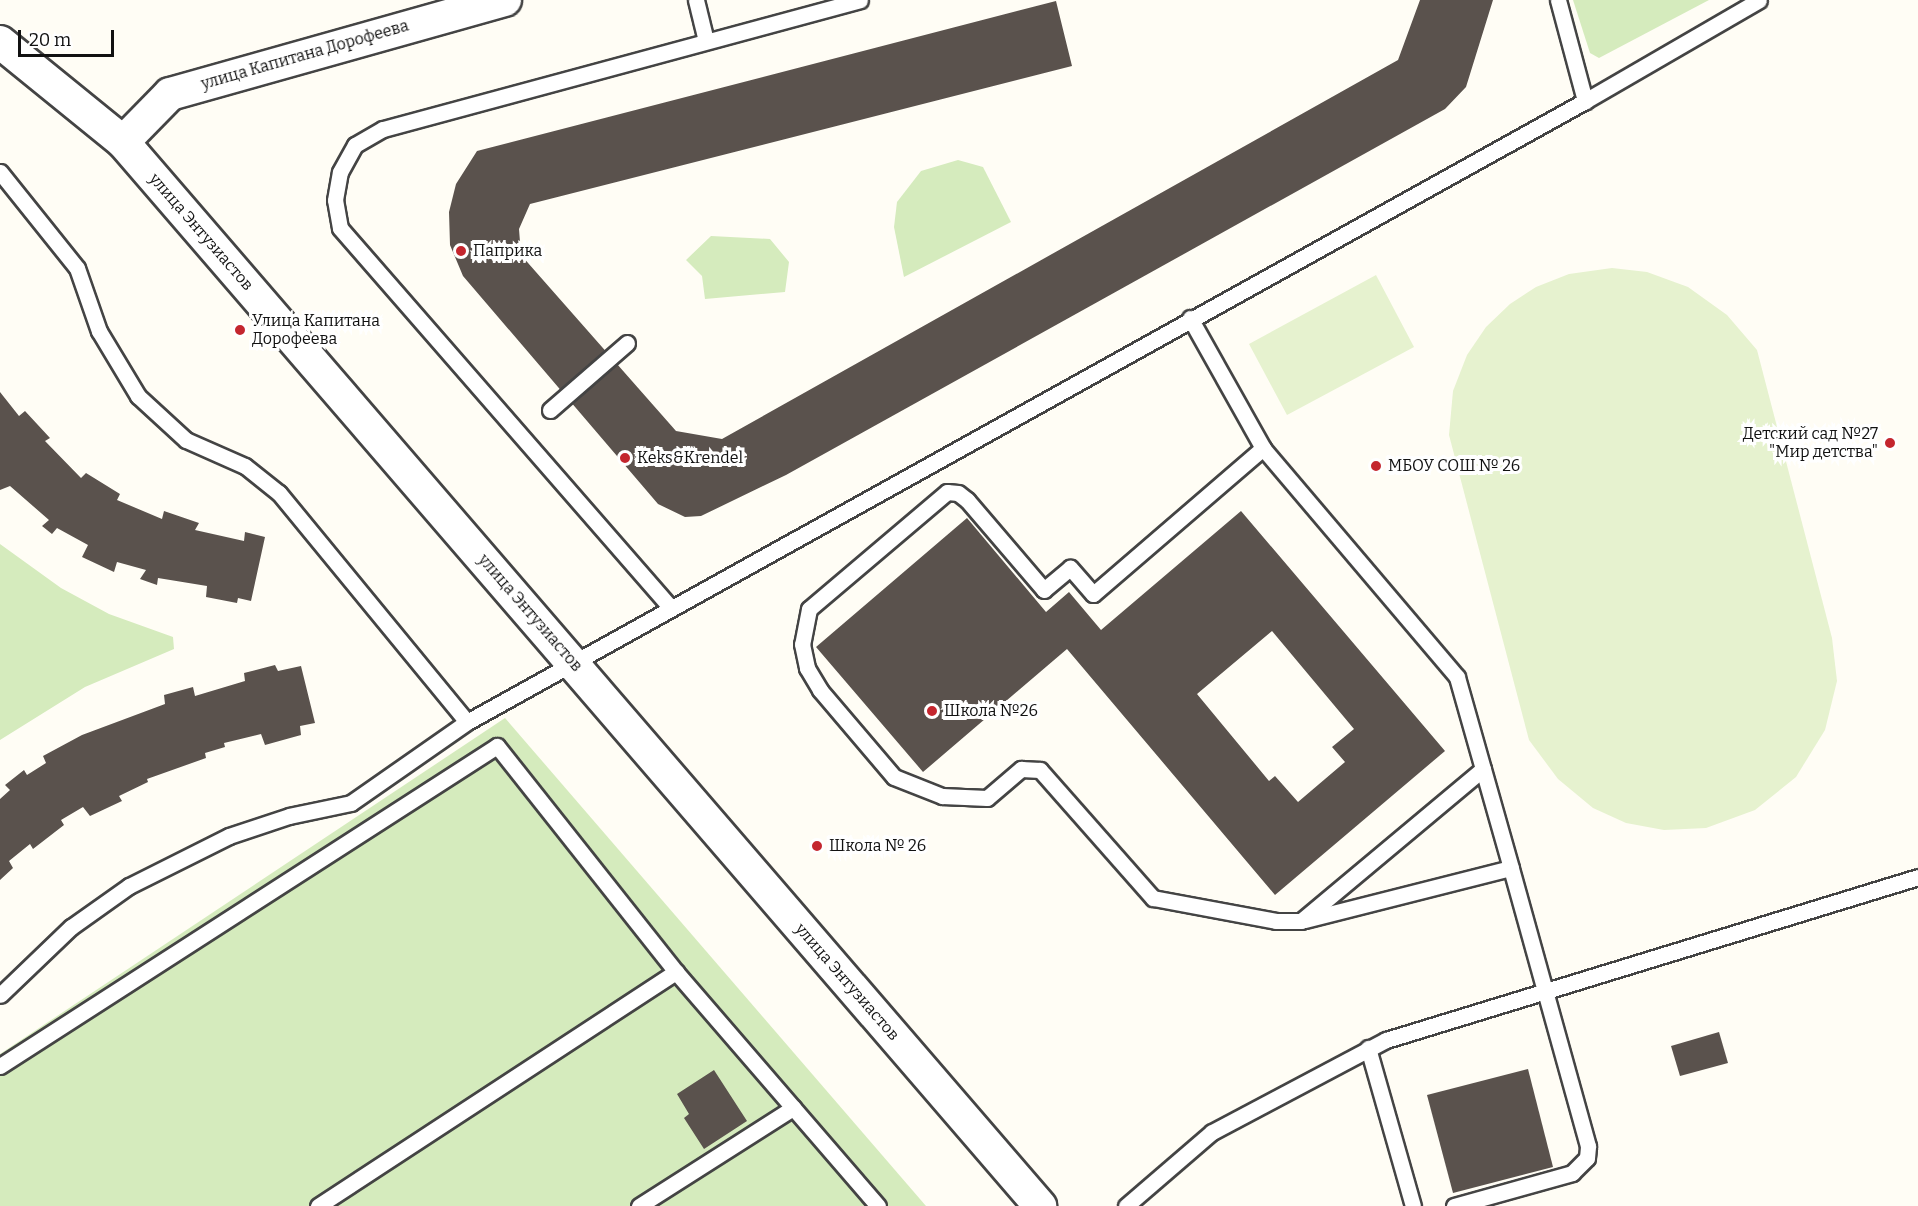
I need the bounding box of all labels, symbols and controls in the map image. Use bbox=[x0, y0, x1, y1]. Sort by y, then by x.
street label: улица Капитана Дорофеева bbox=[199, 16, 411, 94]
scale bar bbox=[21, 18, 117, 56]
text: 20 m bbox=[29, 29, 71, 51]
street label: улица Энтузиастов bbox=[145, 169, 257, 295]
place label: Паприка bbox=[473, 241, 542, 261]
marker: Паприка bbox=[454, 244, 468, 258]
place label: Улица Капитана Дорофеева bbox=[252, 311, 380, 349]
marker: Улица Капитана Дорофеева bbox=[233, 323, 247, 337]
place label: Детский сад №27 "Мир детства" bbox=[1743, 424, 1878, 462]
marker: Детский сад №27 "Мир детства" bbox=[1883, 436, 1897, 450]
place label: Keks&Krendel bbox=[637, 448, 743, 468]
marker: Keks&Krendel bbox=[618, 451, 632, 465]
place label: МБОУ СОШ № 26 bbox=[1388, 456, 1520, 476]
marker: МБОУ СОШ № 26 bbox=[1369, 459, 1383, 473]
street label: улица Энтузиастов bbox=[474, 550, 586, 676]
place label: Школа №26 bbox=[944, 701, 1038, 721]
marker: Школа №26 bbox=[925, 704, 939, 718]
place label: Школа № 26 bbox=[829, 836, 926, 856]
marker: Школа № 26 bbox=[810, 839, 824, 853]
street label: улица Энтузиастов bbox=[791, 919, 903, 1045]

